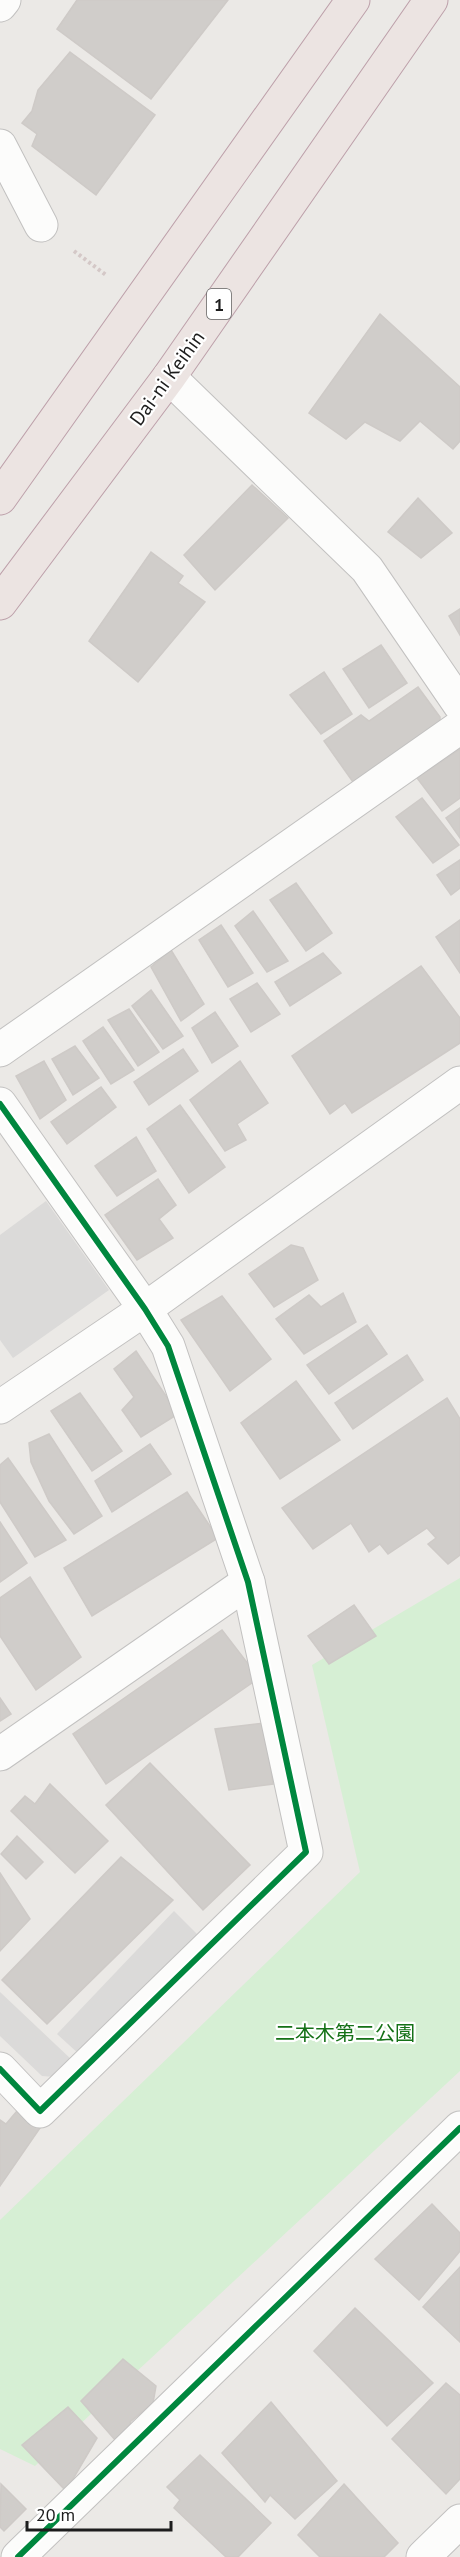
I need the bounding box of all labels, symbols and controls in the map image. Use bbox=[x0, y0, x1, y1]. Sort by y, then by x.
road number: 1 bbox=[207, 289, 231, 319]
street label: Dai-ni Keihin bbox=[124, 325, 210, 431]
park label: 二本木第二公園 bbox=[275, 2020, 415, 2046]
scale bar bbox=[27, 2494, 171, 2532]
text: 20 m bbox=[36, 2503, 75, 2526]

